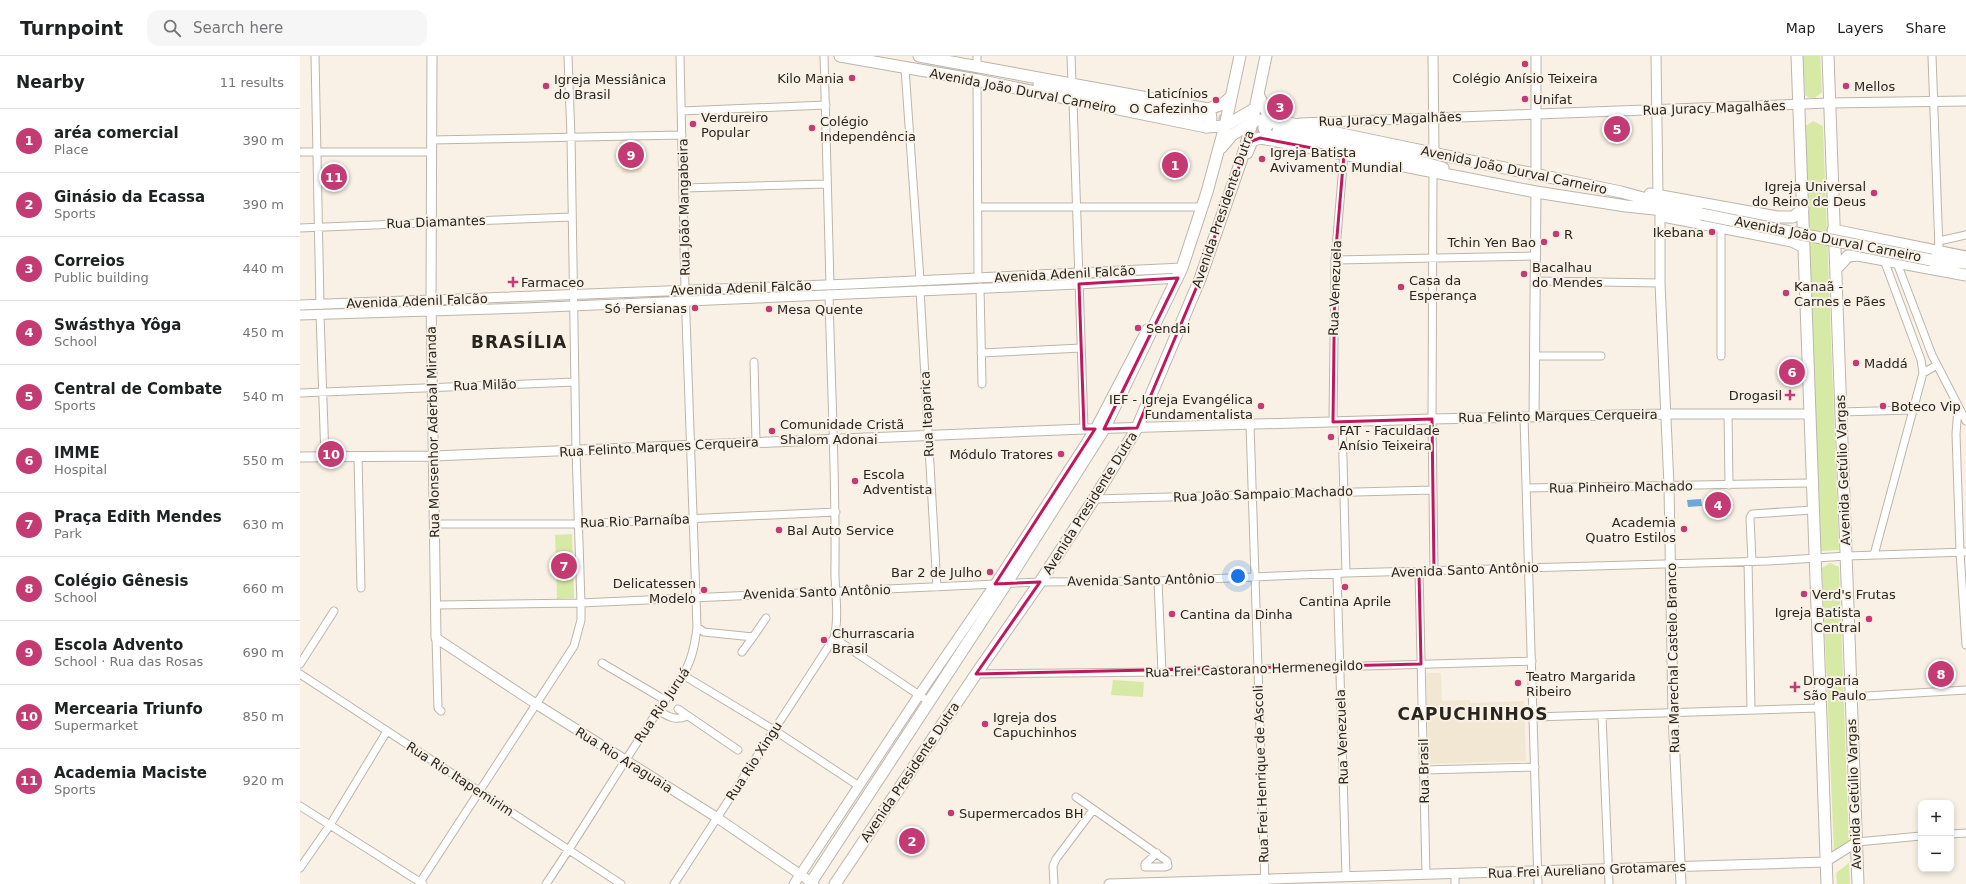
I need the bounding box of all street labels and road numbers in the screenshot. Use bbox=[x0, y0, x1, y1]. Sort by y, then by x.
street label: Avenida João Durval Carneiro bbox=[928, 66, 1118, 116]
street label: Rua Juracy Magalhães bbox=[1642, 98, 1786, 118]
street label: Rua Juracy Magalhães bbox=[1318, 109, 1462, 129]
street label: Avenida Presidente Dutra bbox=[1189, 128, 1257, 290]
street label: Rua João Mangabeira bbox=[675, 138, 693, 276]
street label: Avenida João Durval Carneiro bbox=[1420, 143, 1608, 197]
street label: Rua Diamantes bbox=[386, 213, 486, 231]
street label: Avenida João Durval Carneiro bbox=[1733, 214, 1923, 264]
street label: Rua Venezuela bbox=[1326, 240, 1344, 336]
street label: Avenida Adenil Falcão bbox=[994, 263, 1136, 285]
street label: Avenida Adenil Falcão bbox=[670, 278, 812, 298]
street label: Avenida Adenil Falcão bbox=[346, 291, 488, 311]
street label: Rua Monsenhor Aderbal Miranda bbox=[424, 326, 442, 538]
street label: Rua Itaparica bbox=[917, 371, 937, 457]
street label: Rua Milão bbox=[453, 376, 517, 394]
street label: Avenida Getúlio Vargas bbox=[1833, 394, 1853, 546]
street label: Rua Felinto Marques Cerqueira bbox=[1458, 407, 1658, 425]
street label: Avenida Presidente Dutra bbox=[1040, 429, 1140, 577]
street label: Rua Felinto Marques Cerqueira bbox=[559, 434, 759, 460]
street label: Rua Pinheiro Machado bbox=[1549, 478, 1693, 496]
street label: Rua João Sampaio Machado bbox=[1173, 483, 1353, 505]
street label: Rua Rio Parnaíba bbox=[580, 512, 690, 530]
street label: Avenida Santo Antônio bbox=[1391, 560, 1539, 580]
street label: Rua Marechal Castelo Branco bbox=[1664, 563, 1682, 753]
street label: Avenida Santo Antônio bbox=[1067, 571, 1215, 589]
street label: Avenida Santo Antônio bbox=[743, 582, 891, 602]
street label: Rua Frei Castorano Hermenegildo bbox=[1145, 658, 1363, 680]
street label: Rua Rio Juruá bbox=[631, 665, 693, 745]
street label: Rua Frei Henrique de Ascoli bbox=[1250, 685, 1272, 863]
street label: Rua Venezuela bbox=[1333, 689, 1351, 785]
street label: Avenida Presidente Dutra bbox=[858, 699, 962, 845]
street label: Avenida Getúlio Vargas bbox=[1844, 718, 1864, 870]
street label: Rua Rio Xingu bbox=[723, 719, 785, 803]
street label: Rua Rio Araguaia bbox=[573, 724, 675, 796]
street label: Rua Brasil bbox=[1416, 738, 1432, 804]
street label: Rua Rio Itapemirim bbox=[404, 739, 516, 819]
street label: Rua Frei Aureliano Grotamares bbox=[1488, 859, 1687, 881]

